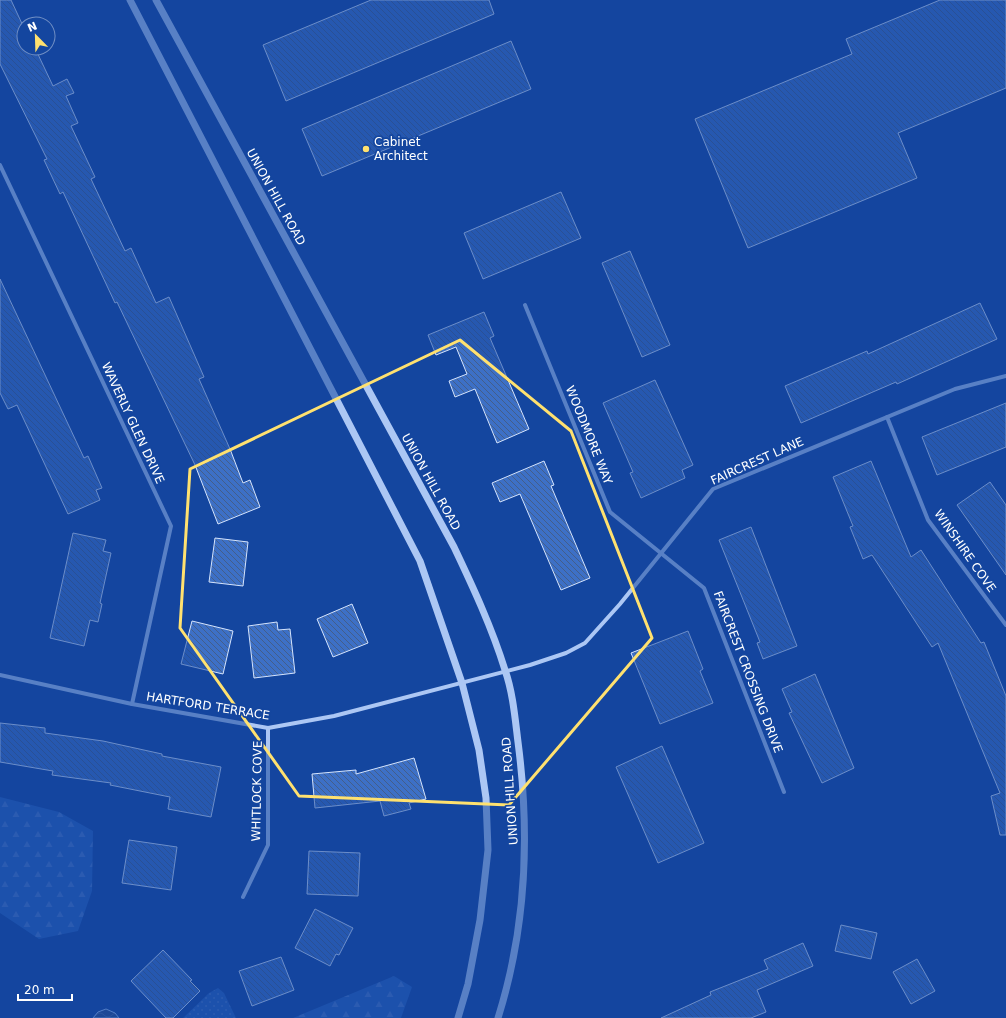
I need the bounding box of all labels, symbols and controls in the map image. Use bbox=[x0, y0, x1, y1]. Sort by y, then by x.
north arrow bbox=[16, 16, 56, 56]
text: N bbox=[26, 19, 39, 35]
place label: Cabinet Architect bbox=[374, 135, 428, 163]
marker: Cabinet Architect bbox=[361, 144, 371, 154]
street label: UNION HILL ROAD bbox=[244, 146, 308, 248]
street label: WAVERLY GLEN DRIVE bbox=[99, 360, 167, 486]
street label: WOODMORE WAY bbox=[563, 384, 615, 487]
street label: UNION HILL ROAD bbox=[399, 431, 463, 533]
street label: FAIRCREST LANE bbox=[708, 434, 806, 488]
street label: WINSHIRE COVE bbox=[931, 507, 999, 595]
street label: FAIRCREST CROSSING DRIVE bbox=[711, 589, 785, 755]
street label: HARTFORD TERRACE bbox=[145, 689, 271, 723]
street label: UNION HILL ROAD bbox=[499, 736, 521, 846]
street label: WHITLOCK COVE bbox=[249, 740, 265, 842]
scale bar bbox=[18, 976, 72, 1002]
text: 20 m bbox=[24, 983, 55, 997]

